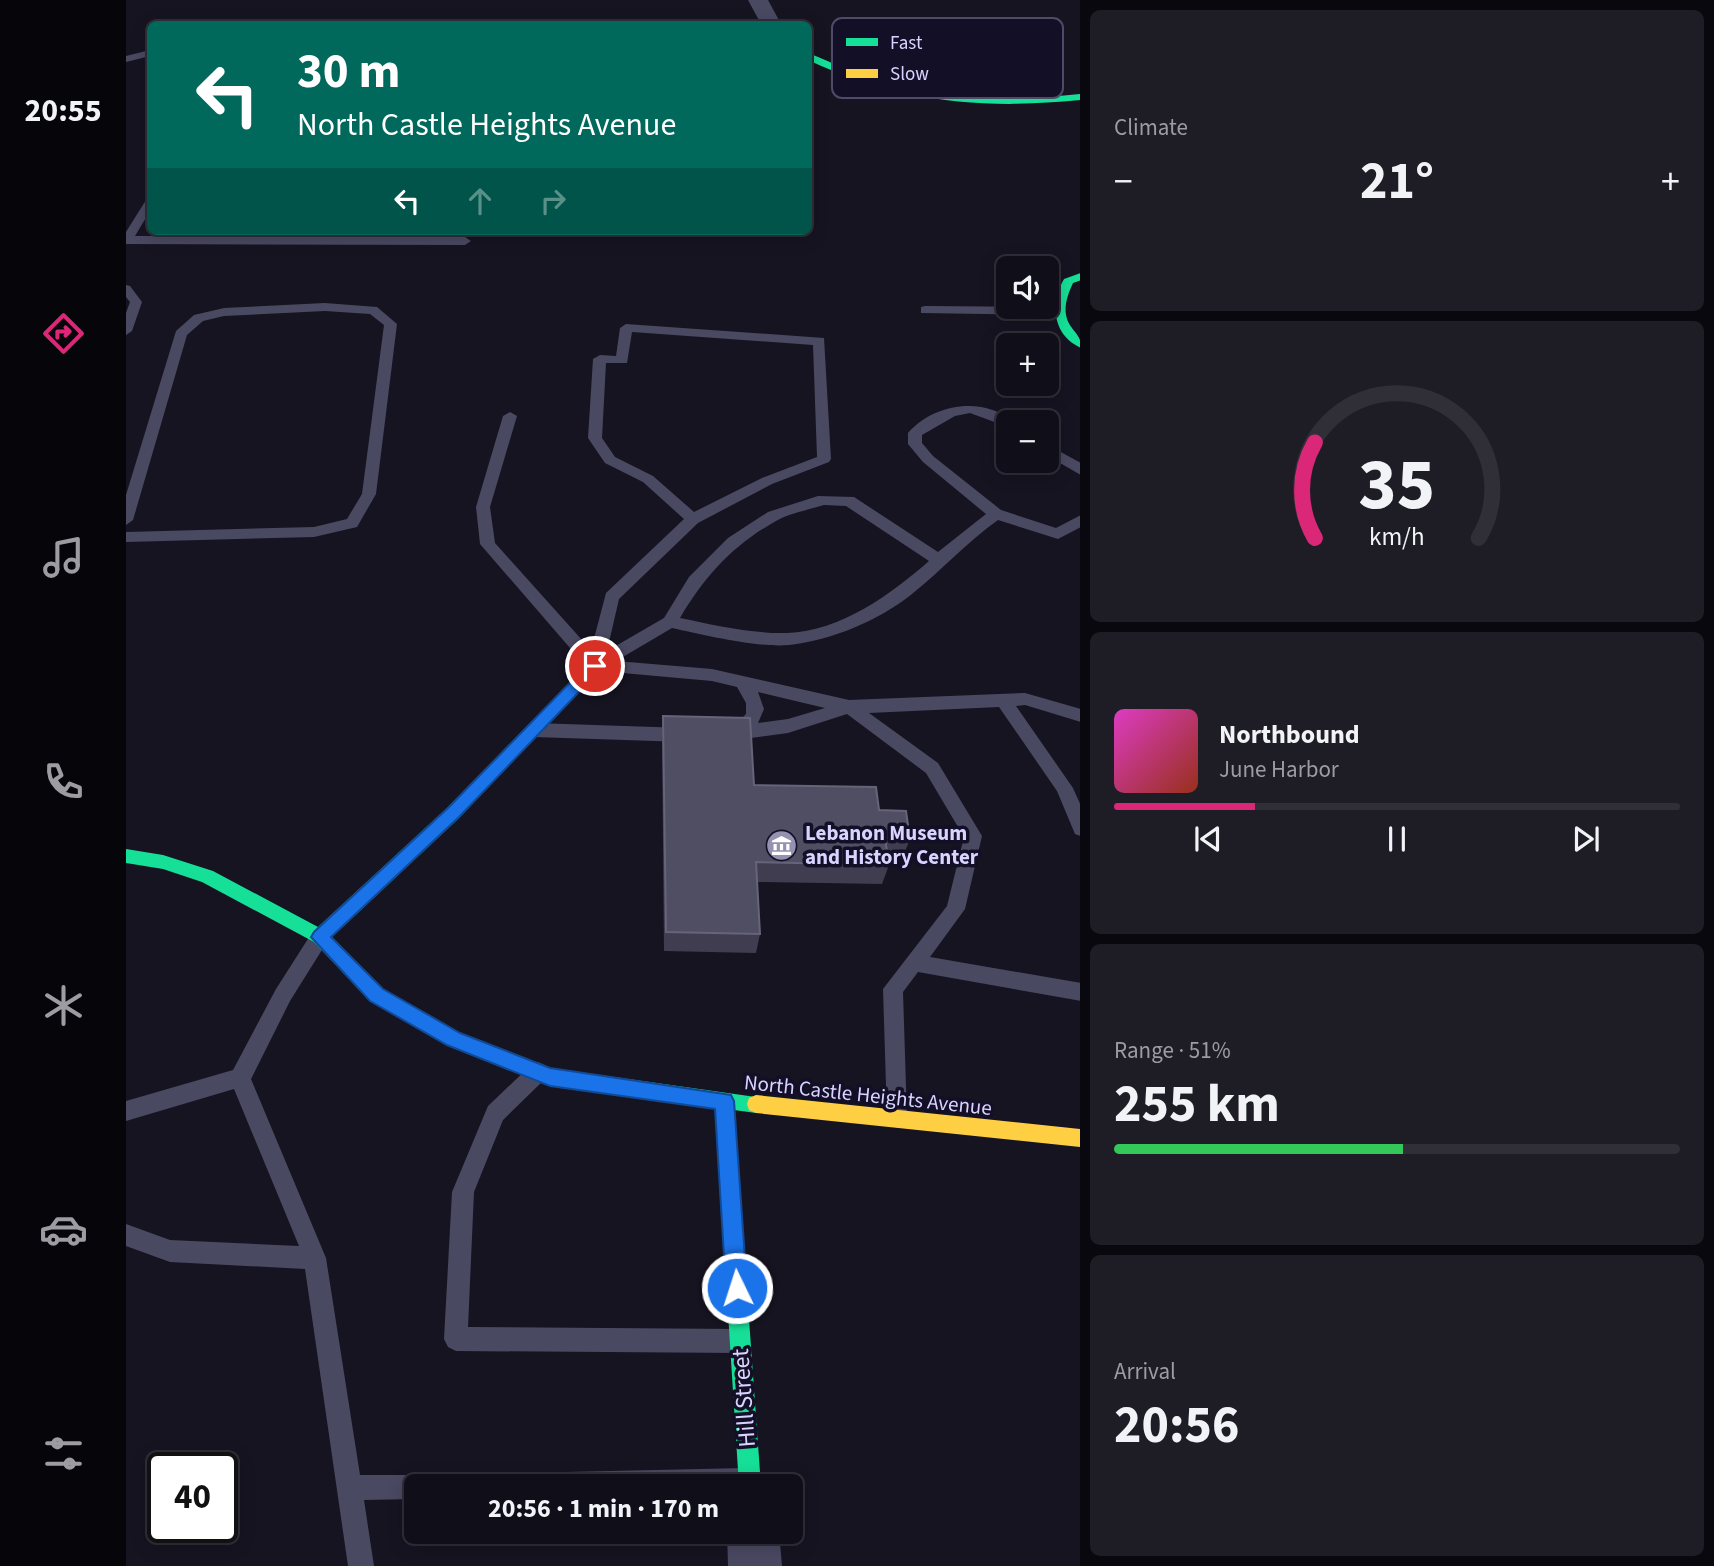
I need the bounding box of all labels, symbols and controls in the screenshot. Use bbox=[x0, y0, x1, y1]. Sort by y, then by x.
legend bbox=[832, 18, 1063, 98]
text: Fast bbox=[890, 30, 923, 57]
text: 30 m bbox=[297, 37, 401, 107]
icon: left bbox=[182, 49, 273, 140]
text: Slow bbox=[890, 61, 929, 88]
text: 20:55 bbox=[24, 88, 102, 134]
text: North Castle Heights Avenue bbox=[297, 102, 676, 148]
text: Climate bbox=[1114, 111, 1188, 144]
text: 21° bbox=[1360, 145, 1434, 219]
text: − bbox=[1114, 155, 1133, 209]
text: + bbox=[1661, 155, 1680, 209]
icon: left bbox=[388, 182, 426, 220]
icon: ahead bbox=[461, 182, 499, 220]
icon: right bbox=[534, 182, 572, 220]
map controls bbox=[996, 256, 1059, 473]
button: sound bbox=[996, 256, 1059, 319]
icon: directions bbox=[39, 309, 88, 358]
button: + bbox=[996, 333, 1059, 396]
button: − bbox=[996, 410, 1059, 473]
text: 35 bbox=[1359, 433, 1435, 537]
text: km/h bbox=[1369, 519, 1425, 555]
icon: music bbox=[39, 533, 88, 582]
pin bbox=[565, 636, 625, 696]
icon: arrive bbox=[576, 647, 614, 685]
text: Northbound bbox=[1219, 716, 1360, 753]
text: June Harbor bbox=[1219, 753, 1339, 786]
icon: phone bbox=[39, 757, 88, 806]
place label: Lebanon Museum and History Center bbox=[805, 818, 979, 872]
icon: previous bbox=[1189, 820, 1227, 858]
icon: pause bbox=[1378, 820, 1416, 858]
icon: next bbox=[1567, 820, 1605, 858]
museum icon: Lebanon Museum and History Center bbox=[765, 828, 799, 862]
icon: climate bbox=[39, 981, 88, 1030]
text: Range · 51% bbox=[1114, 1034, 1231, 1067]
street label: North Castle Heights Avenue bbox=[743, 1067, 993, 1123]
text: 255 km bbox=[1114, 1068, 1280, 1142]
icon: car bbox=[39, 1205, 88, 1254]
position arrow bbox=[700, 1251, 774, 1325]
street label: Hill Street bbox=[723, 1348, 765, 1448]
text: Arrival bbox=[1114, 1355, 1176, 1388]
text: 20:56 bbox=[1114, 1389, 1239, 1463]
icon: filters bbox=[39, 1429, 88, 1478]
speed limit sign: 40 bbox=[147, 1452, 238, 1543]
text: 20:56 · 1 min · 170 m bbox=[488, 1490, 719, 1527]

